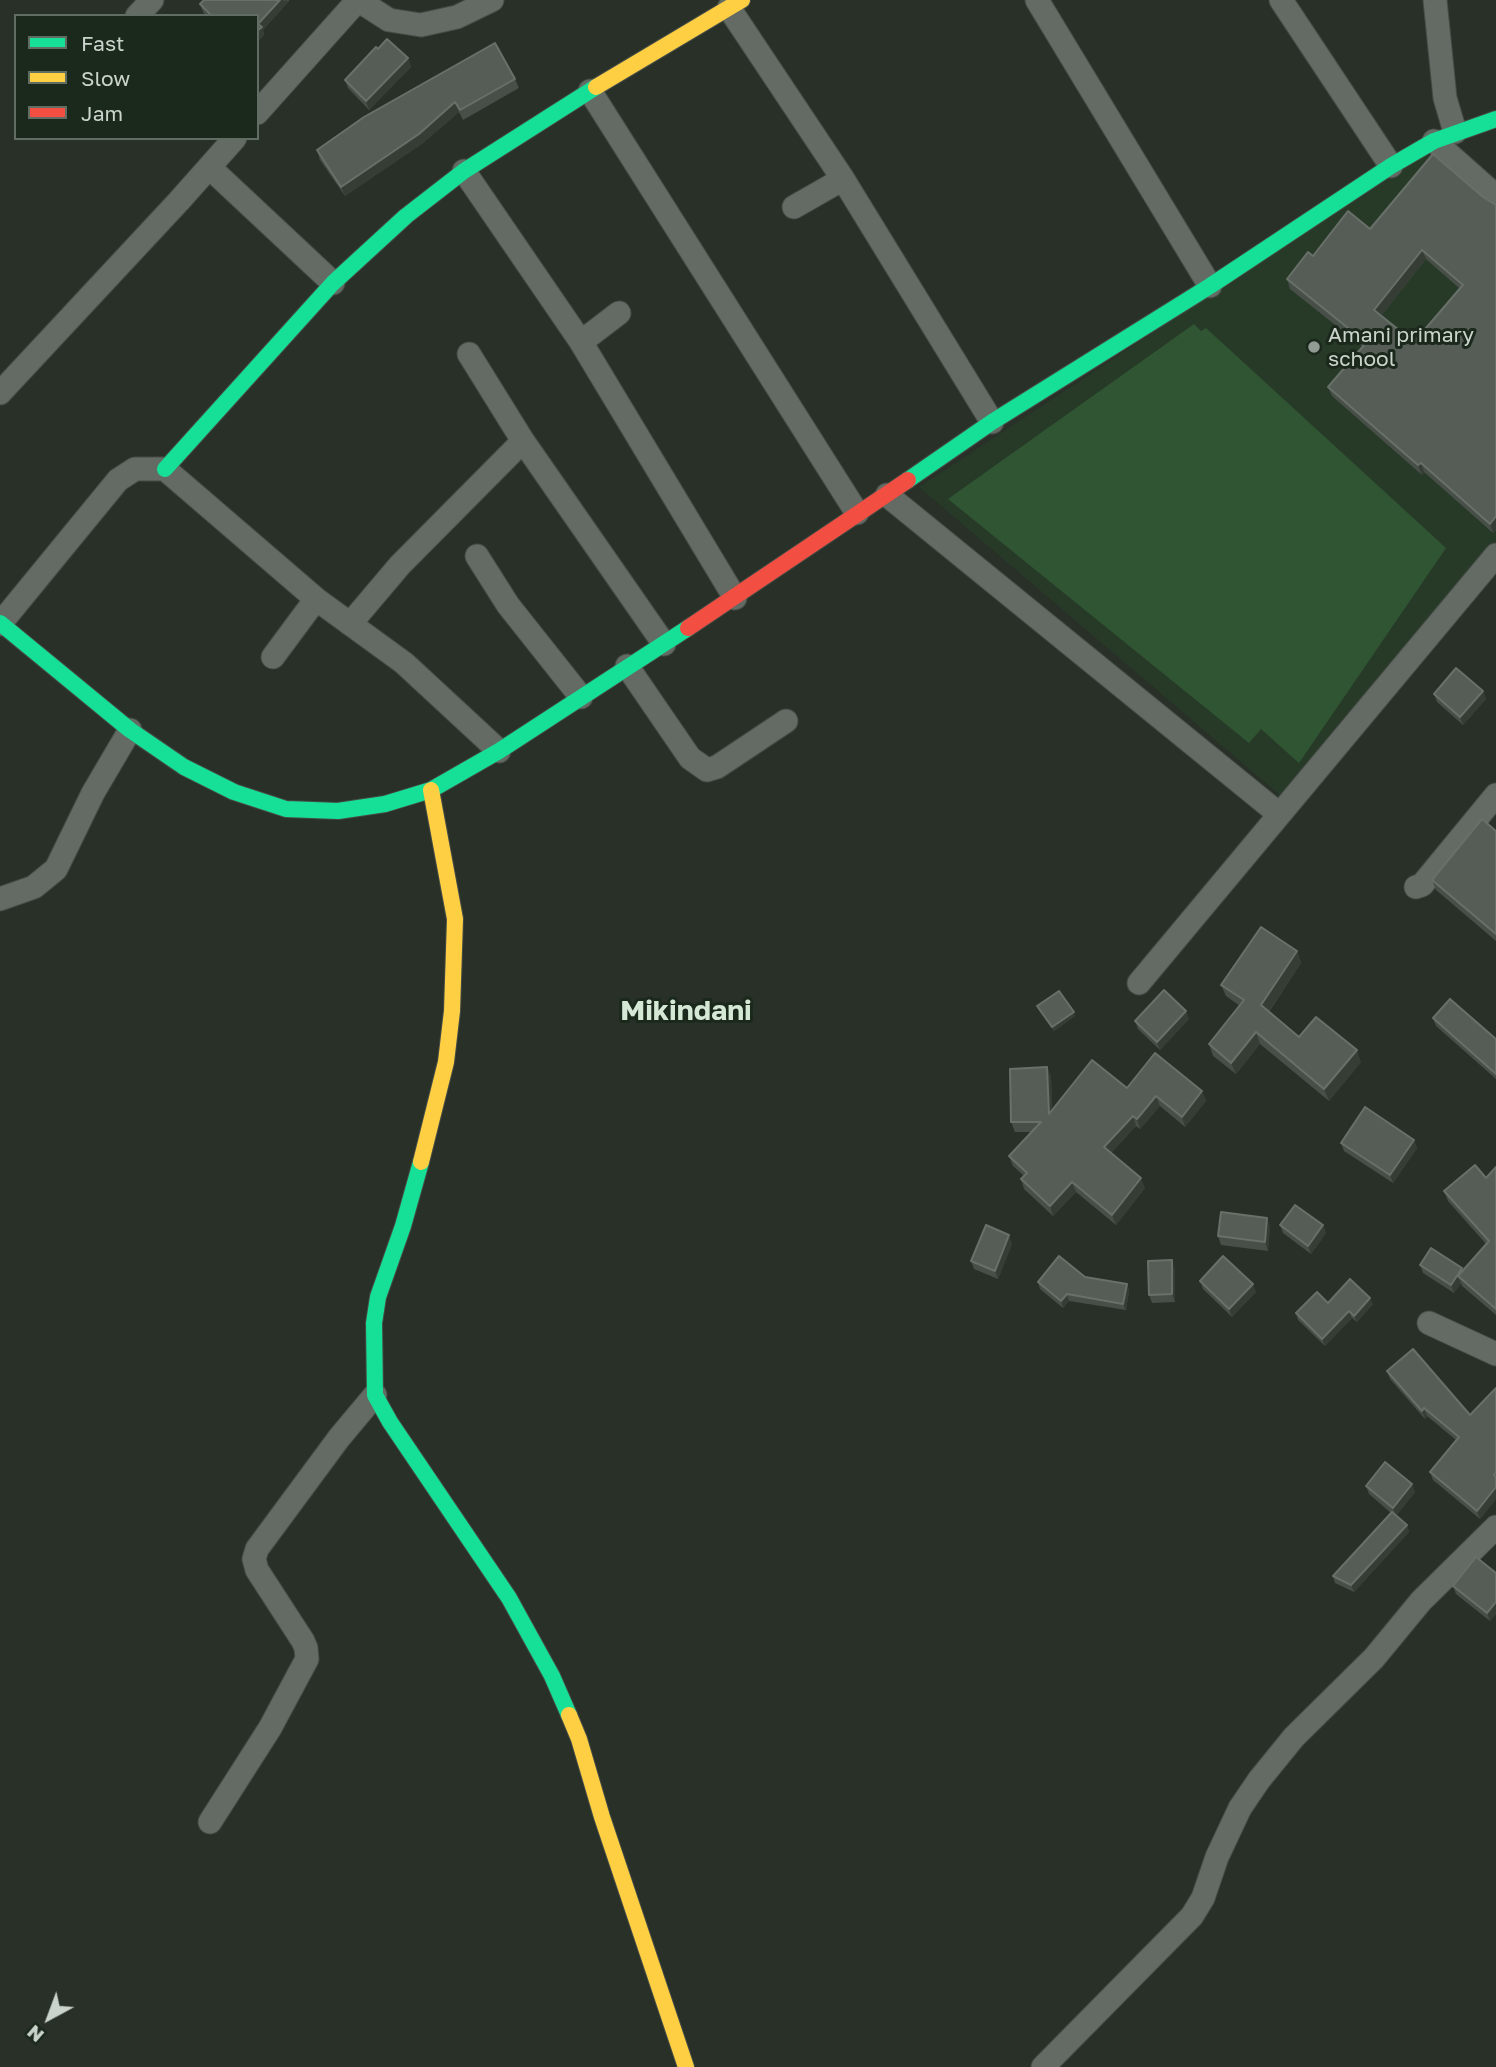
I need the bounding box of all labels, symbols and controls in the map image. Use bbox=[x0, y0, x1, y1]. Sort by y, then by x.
legend bbox=[14, 14, 259, 140]
text: Fast bbox=[81, 30, 124, 56]
text: Slow bbox=[81, 65, 130, 91]
text: Jam bbox=[81, 100, 123, 126]
place label: Amani primary school bbox=[1328, 322, 1474, 372]
marker: Amani primary school bbox=[1306, 339, 1322, 355]
district label: Mikindani bbox=[620, 994, 752, 1028]
north arrow bbox=[14, 1983, 84, 2053]
text: N bbox=[22, 2021, 48, 2048]

